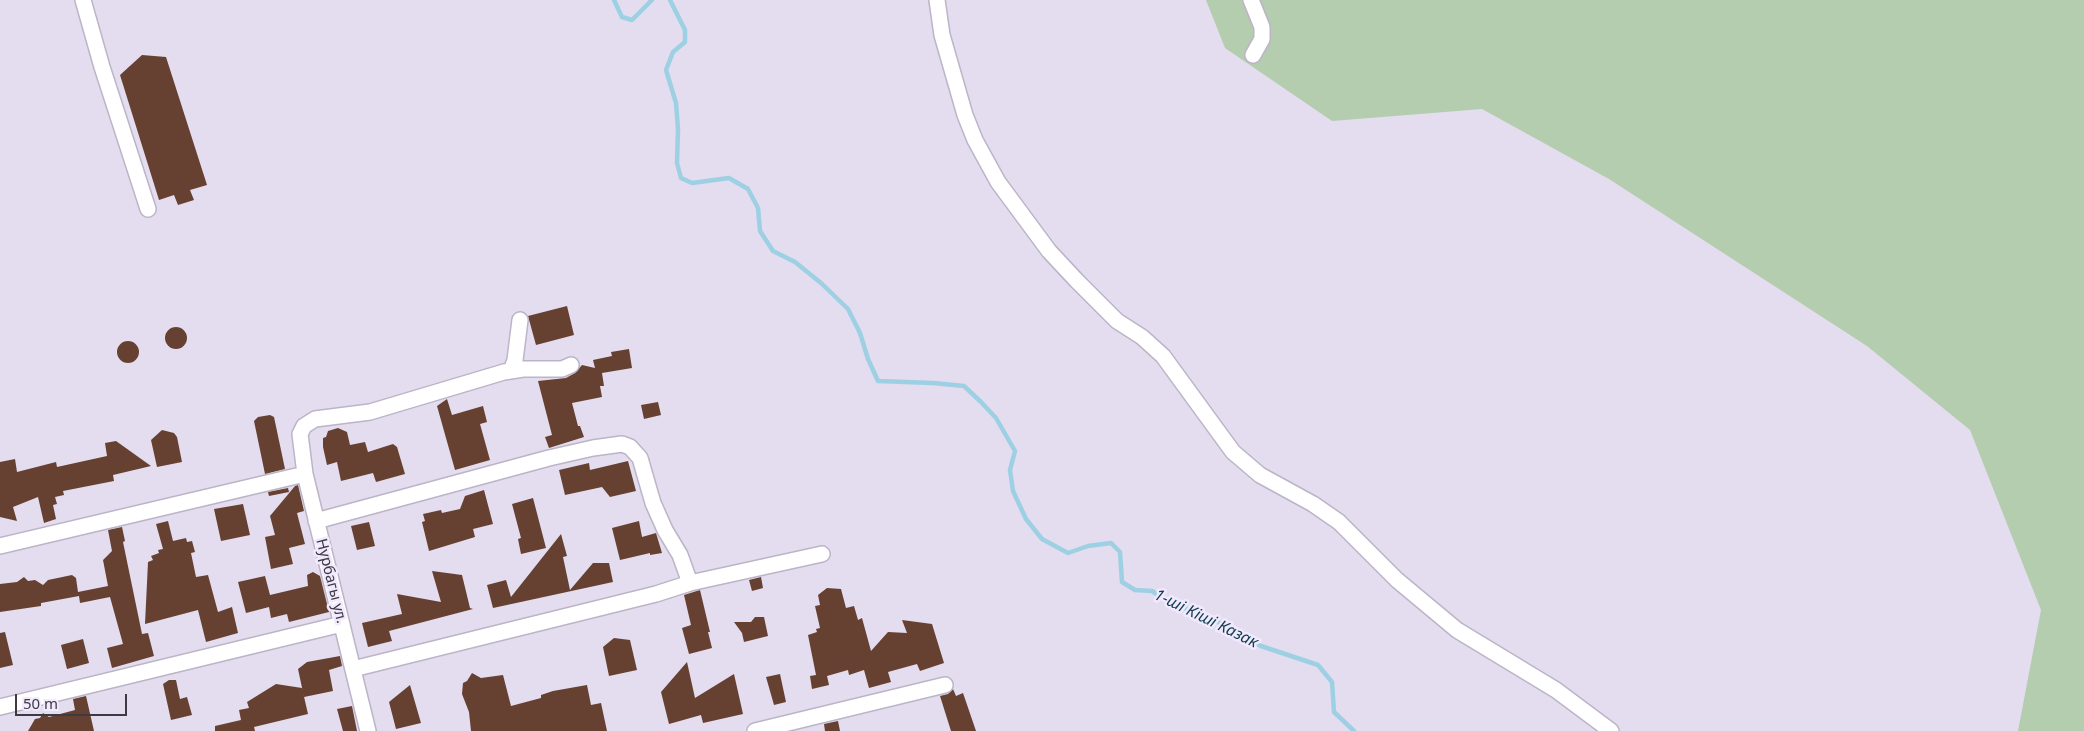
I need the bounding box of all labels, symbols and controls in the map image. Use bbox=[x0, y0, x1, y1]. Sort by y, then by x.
street label: Нурбагы ул. bbox=[312, 537, 350, 625]
water label: 1-ші Кіші Казак bbox=[1151, 586, 1261, 652]
scale bar bbox=[18, 684, 130, 716]
text: 50 m bbox=[23, 693, 58, 713]

